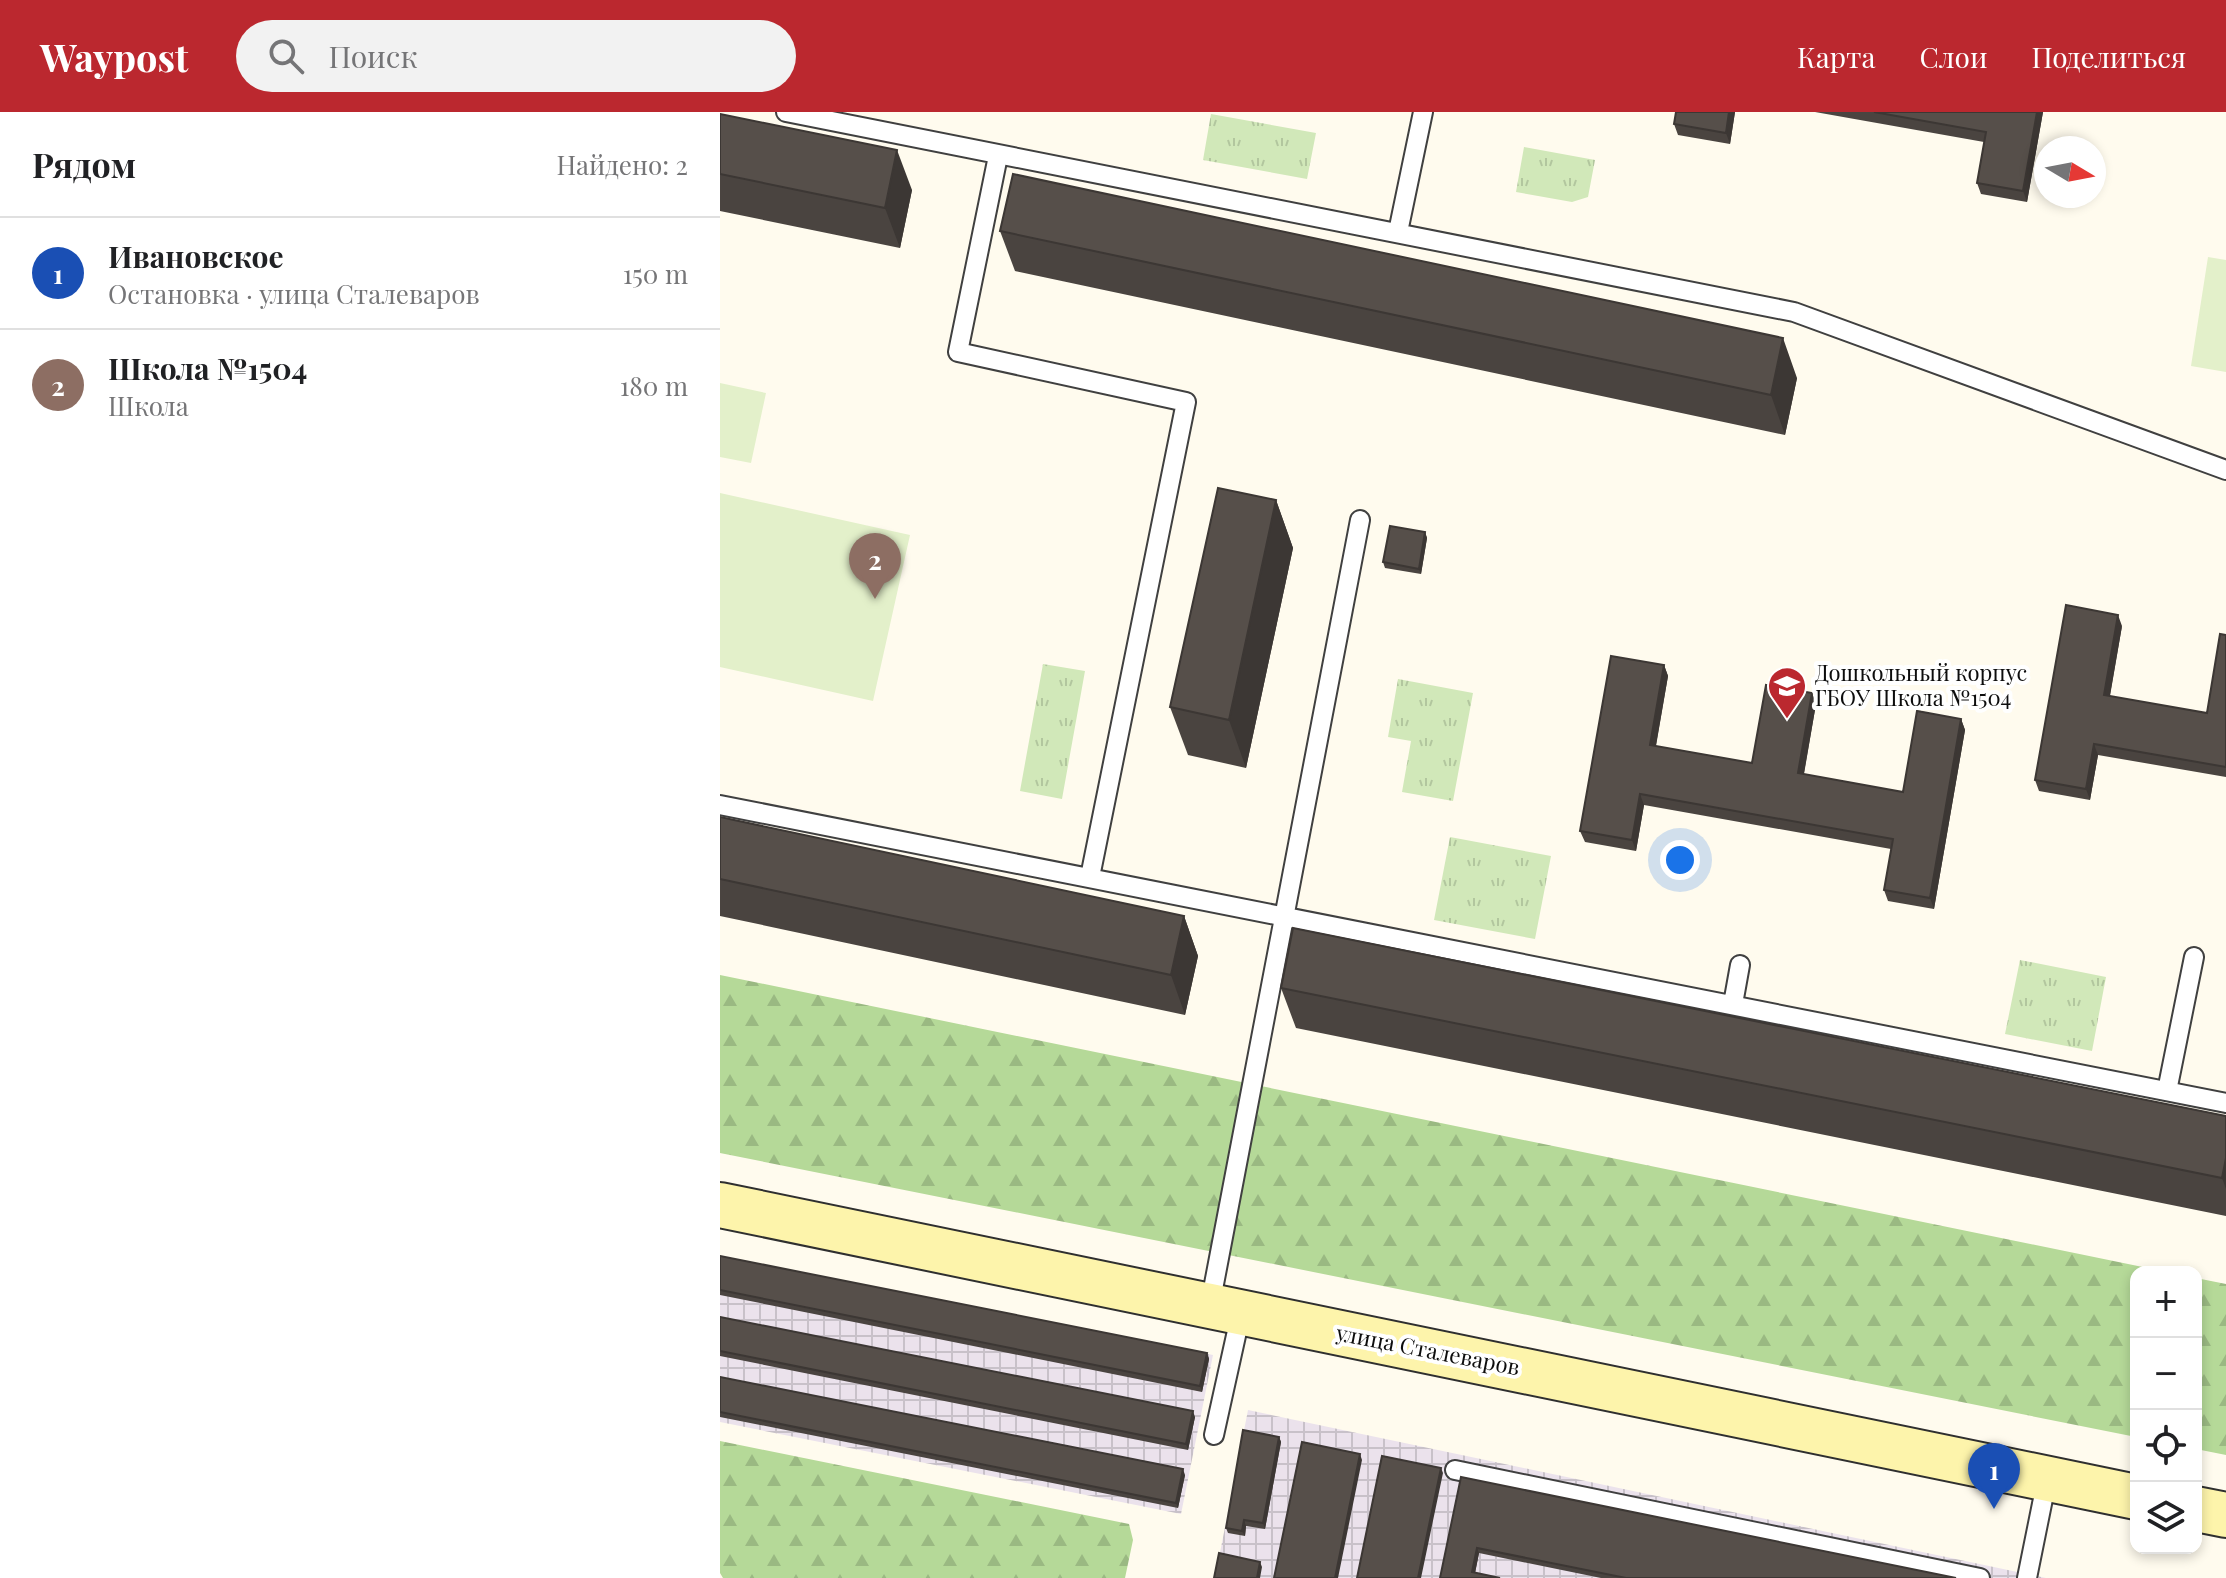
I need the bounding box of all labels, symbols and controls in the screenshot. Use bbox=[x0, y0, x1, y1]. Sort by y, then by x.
search box bbox=[236, 20, 796, 92]
text: Waypost bbox=[40, 31, 188, 82]
icon: search bbox=[264, 34, 308, 78]
text: Поиск bbox=[328, 36, 418, 76]
text: Карта bbox=[1797, 38, 1876, 75]
text: Слои bbox=[1920, 38, 1987, 75]
text: Поделиться bbox=[2031, 38, 2186, 75]
north arrow bbox=[2034, 136, 2106, 208]
text: Рядом bbox=[32, 141, 136, 187]
text: Найдено: 2 bbox=[556, 147, 688, 182]
text: Ивановское bbox=[108, 236, 284, 276]
text: 1 bbox=[53, 256, 63, 291]
text: 150 m bbox=[623, 256, 688, 291]
text: Остановка · улица Сталеваров bbox=[108, 276, 480, 311]
text: Школа №1504 bbox=[108, 348, 307, 388]
text: 2 bbox=[51, 368, 65, 403]
text: 180 m bbox=[620, 368, 688, 403]
text: Школа bbox=[108, 388, 189, 423]
pin: 2 bbox=[849, 533, 901, 599]
place label: Дошкольный корпус ГБОУ Школа №1504 bbox=[1815, 657, 2027, 712]
school or university icon: Дошкольный корпус ГБОУ Школа №1504 bbox=[1766, 665, 1808, 720]
your location bbox=[1660, 840, 1700, 880]
map controls bbox=[2130, 1266, 2202, 1554]
button: + bbox=[2130, 1266, 2202, 1338]
street label: улица Сталеваров bbox=[1333, 1316, 1523, 1382]
button: − bbox=[2130, 1338, 2202, 1410]
button: locate bbox=[2130, 1410, 2202, 1482]
pin: 1 bbox=[1968, 1443, 2020, 1509]
button: layers bbox=[2130, 1482, 2202, 1554]

